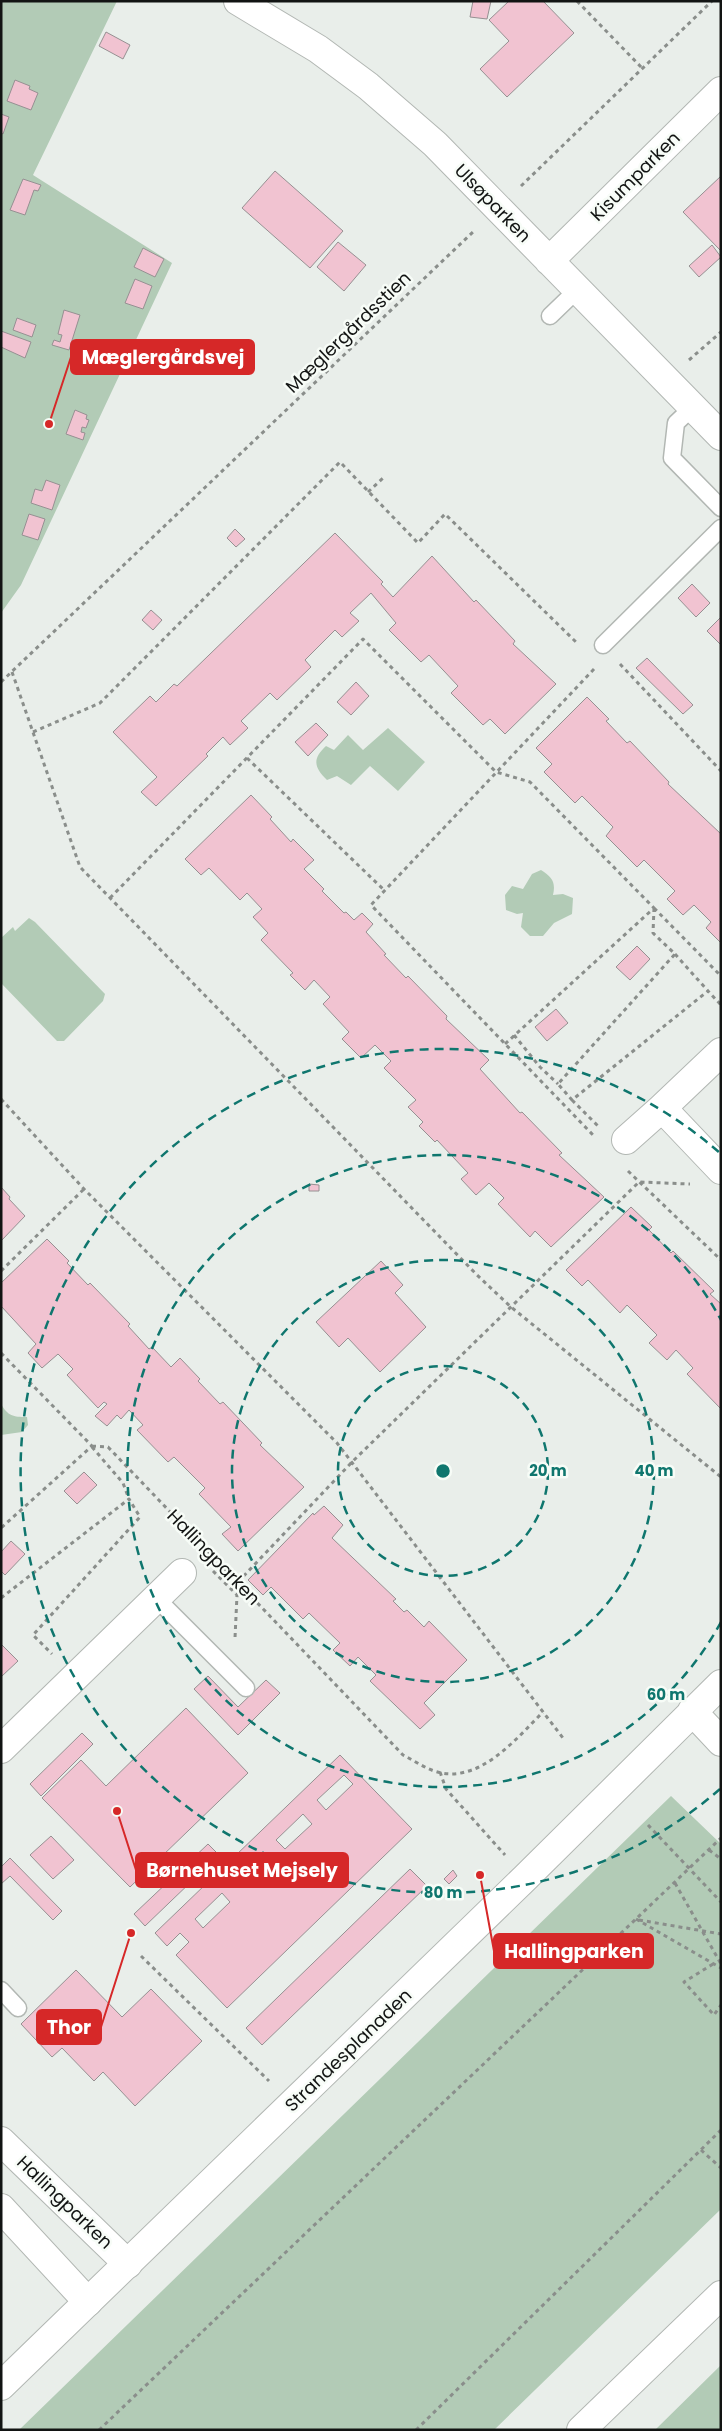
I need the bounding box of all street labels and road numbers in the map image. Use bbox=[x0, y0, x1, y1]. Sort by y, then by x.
street label: Kisumparken bbox=[585, 126, 685, 226]
street label: Ulsøparken bbox=[449, 158, 537, 248]
street label: Mæglergårdsstien bbox=[280, 266, 416, 398]
street label: Hallingparken bbox=[162, 1503, 266, 1611]
street label: Strandesplanaden bbox=[279, 1983, 417, 2117]
street label: Hallingparken bbox=[11, 2150, 119, 2254]

